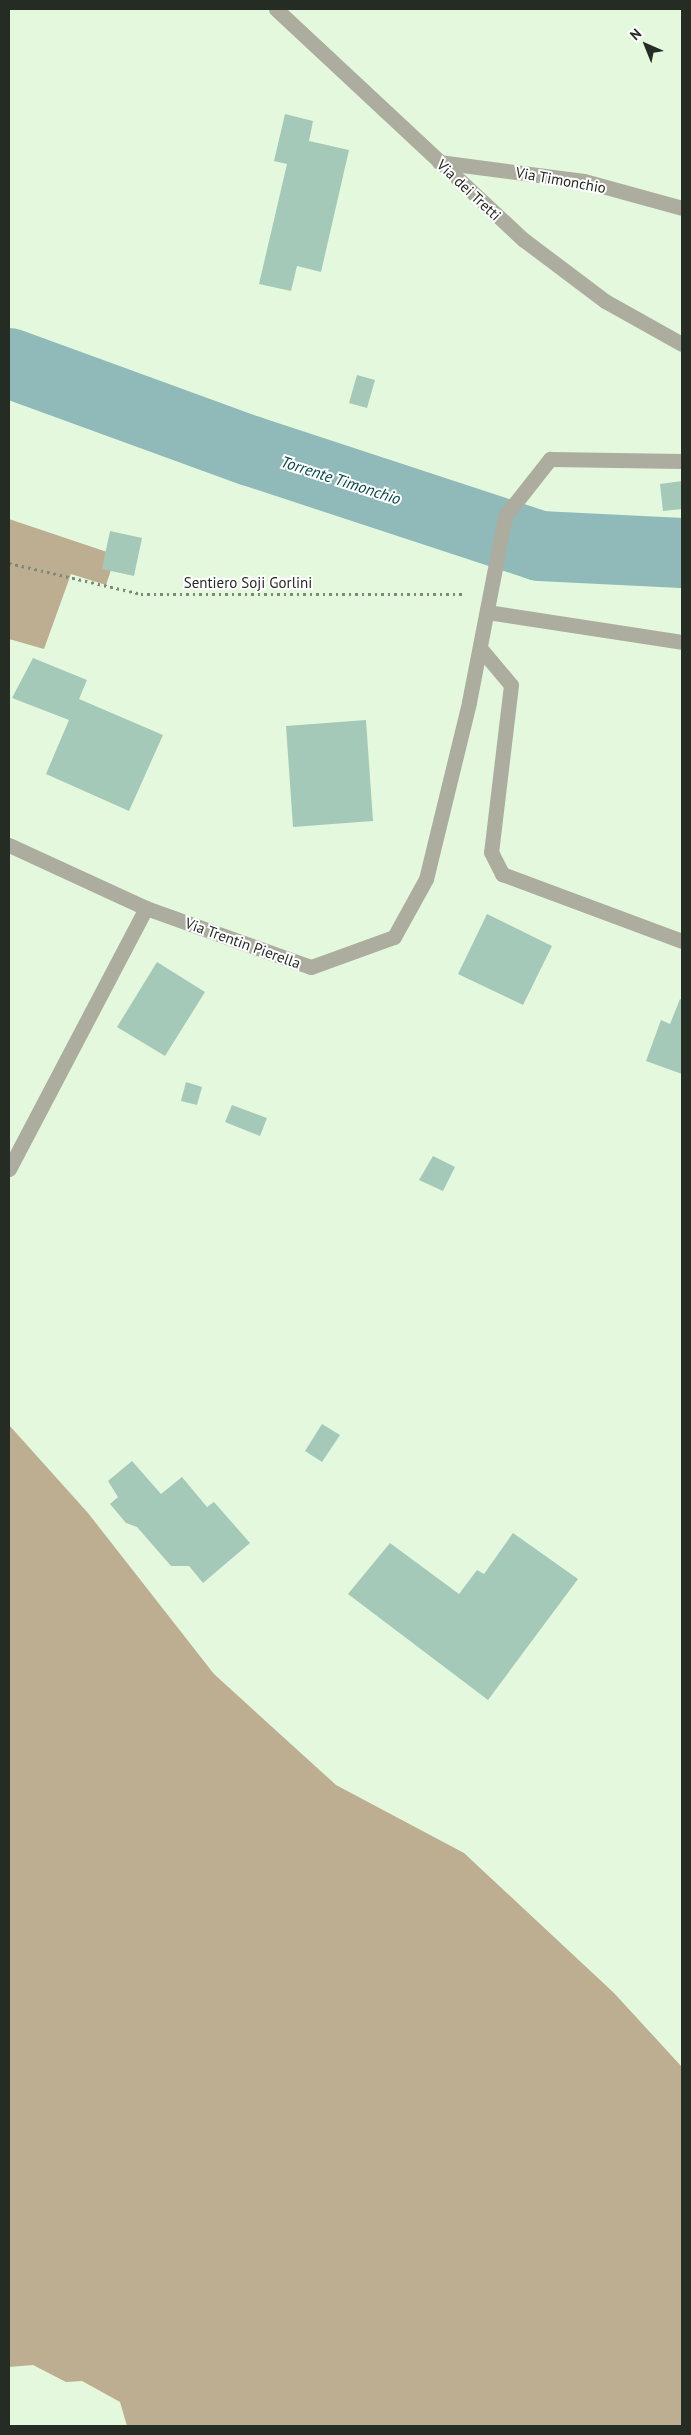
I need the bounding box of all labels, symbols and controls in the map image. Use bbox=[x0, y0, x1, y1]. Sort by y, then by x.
north arrow bbox=[621, 20, 671, 70]
text: N bbox=[626, 25, 645, 44]
street label: Via dei Tretti bbox=[433, 156, 505, 224]
street label: Via Timonchio bbox=[514, 163, 608, 197]
water label: Torrente Timonchio bbox=[278, 451, 404, 509]
street label: Sentiero Soji Gorlini bbox=[184, 574, 312, 592]
street label: Via Trentin Pierella bbox=[183, 914, 303, 972]

